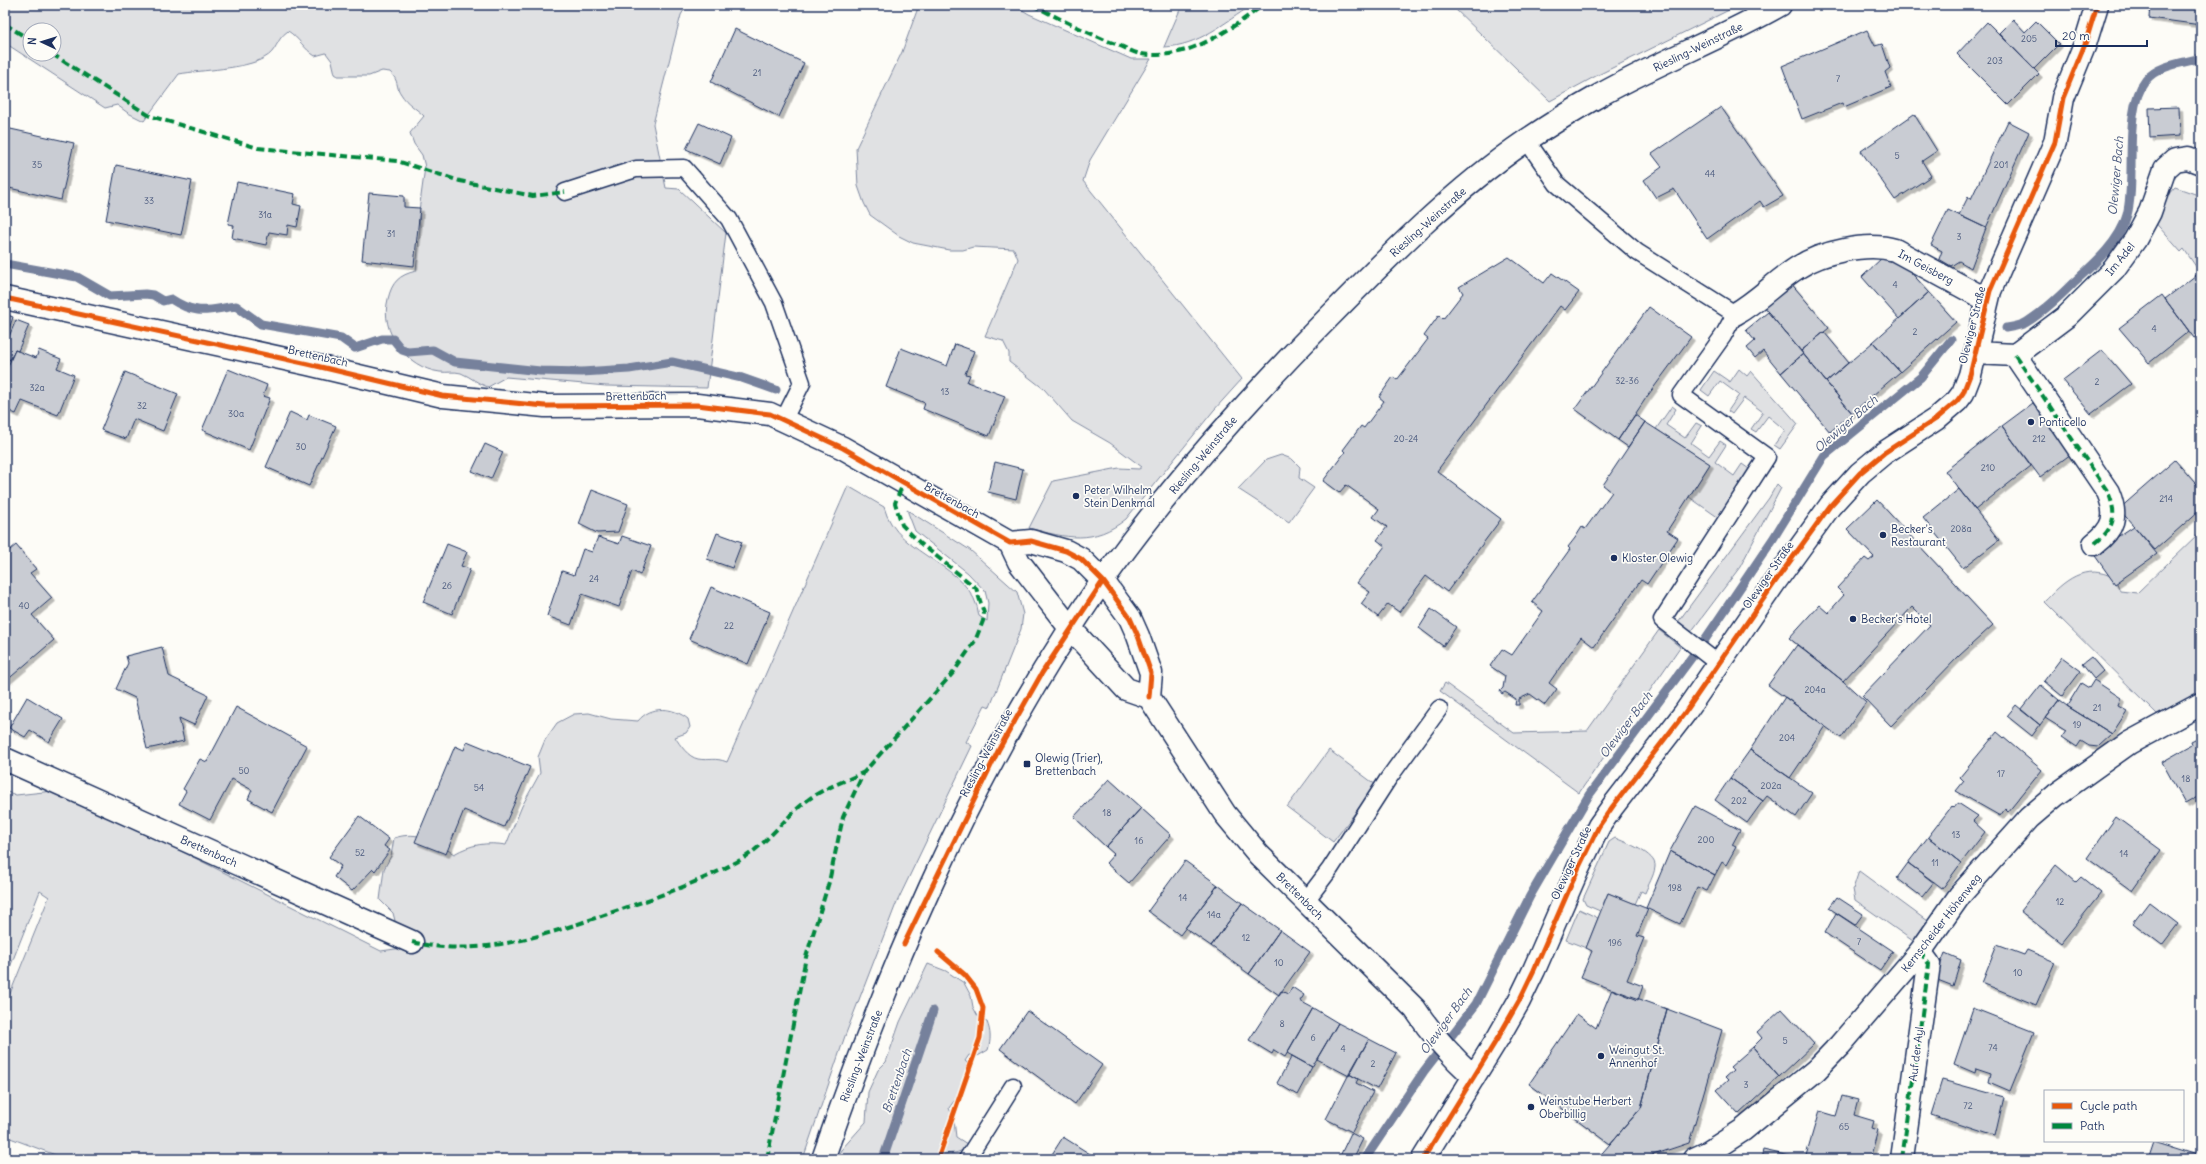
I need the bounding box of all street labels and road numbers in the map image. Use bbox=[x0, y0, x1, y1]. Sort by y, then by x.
street label: Riesling-Weinstraße bbox=[1651, 19, 1745, 75]
street label: Riesling-Weinstraße bbox=[1387, 184, 1469, 260]
street label: Im Adel bbox=[2102, 239, 2138, 279]
street label: Im Geisberg bbox=[1896, 247, 1956, 287]
street label: Olewiger Straße bbox=[1956, 285, 1988, 365]
street label: Brettenbach bbox=[287, 342, 349, 370]
street label: Brettenbach bbox=[605, 388, 667, 404]
street label: Riesling-Weinstraße bbox=[1166, 413, 1240, 497]
street label: Brettenbach bbox=[922, 479, 982, 521]
street label: Olewiger Straße bbox=[1739, 538, 1797, 612]
street label: Riesling-Weinstraße bbox=[957, 706, 1015, 799]
street label: Olewiger Straße bbox=[1548, 824, 1594, 902]
street label: Brettenbach bbox=[178, 832, 240, 870]
street label: Brettenbach bbox=[1273, 869, 1327, 923]
street label: Kernscheider Höhenweg bbox=[1898, 871, 1984, 975]
street label: Riesling-Weinstraße bbox=[837, 1008, 885, 1104]
street label: Auf der Ayl bbox=[1906, 1026, 1926, 1082]

